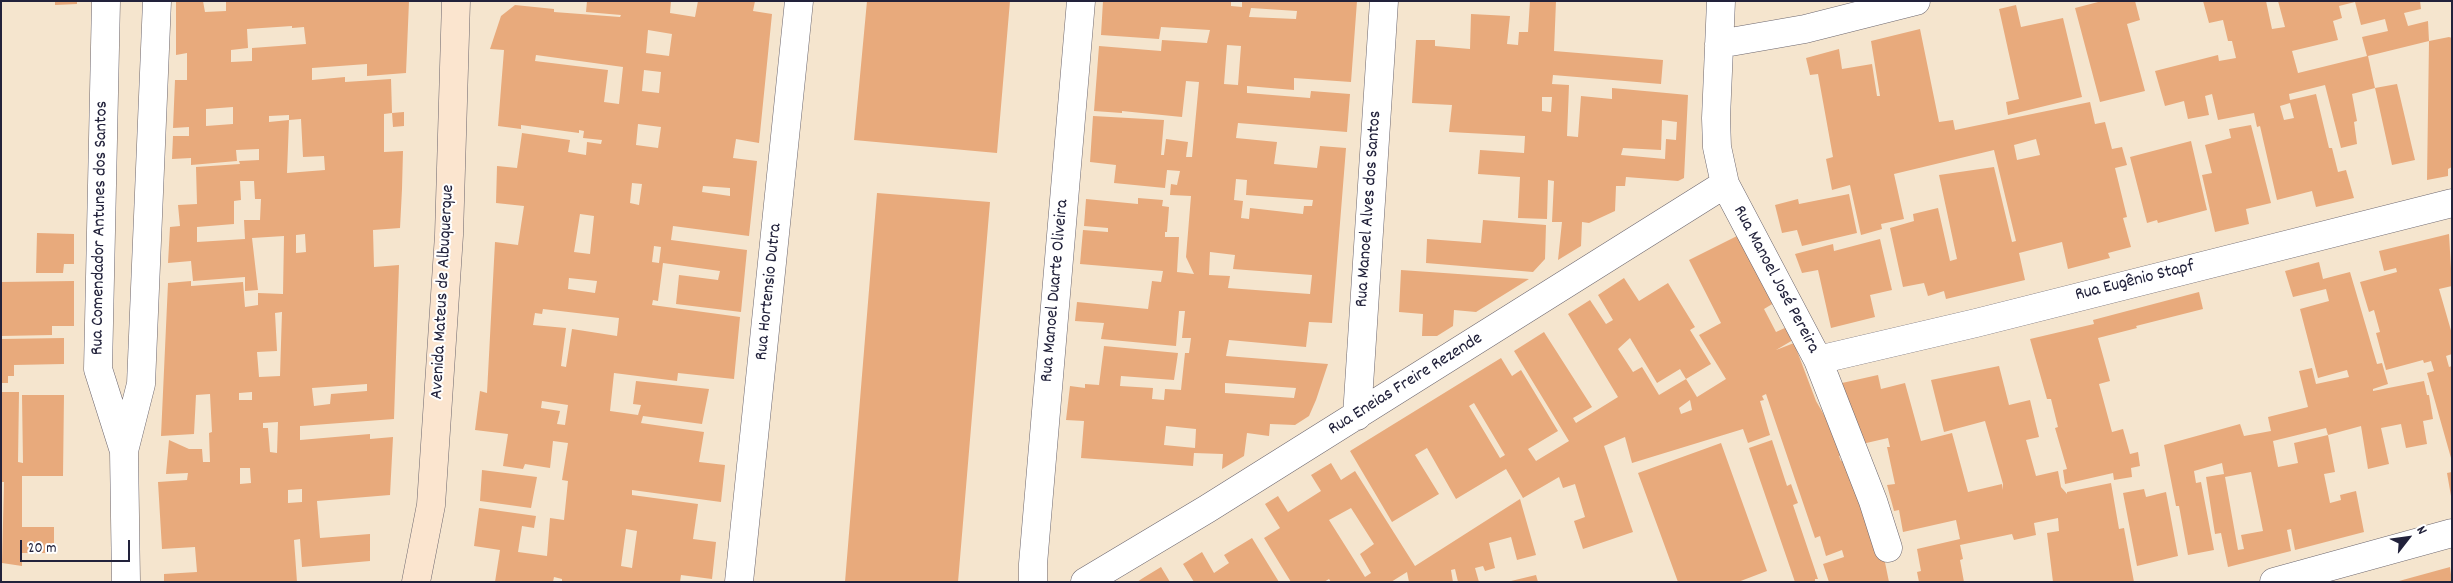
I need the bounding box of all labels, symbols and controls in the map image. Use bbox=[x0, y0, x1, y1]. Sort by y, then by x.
street label: Rua Comendador Antunes dos Santos bbox=[88, 101, 114, 355]
street label: Rua Manoel Alves dos Santos bbox=[1352, 110, 1388, 308]
street label: Avenida Mateus de Albuquerque bbox=[428, 184, 460, 400]
street label: Rua Manoel Duarte Oliveira bbox=[1037, 199, 1075, 383]
street label: Rua Manoel José Pereira bbox=[1727, 203, 1823, 357]
street label: Rua Hortensio Dutra bbox=[752, 222, 788, 362]
street label: Rua Eugênio Stapf bbox=[2073, 257, 2197, 307]
street label: Rua Eneias Freire Rezende bbox=[1325, 329, 1487, 441]
north arrow bbox=[2383, 513, 2433, 563]
text: N bbox=[2411, 522, 2431, 538]
scale bar bbox=[22, 530, 132, 562]
text: 20 m bbox=[28, 538, 56, 560]

